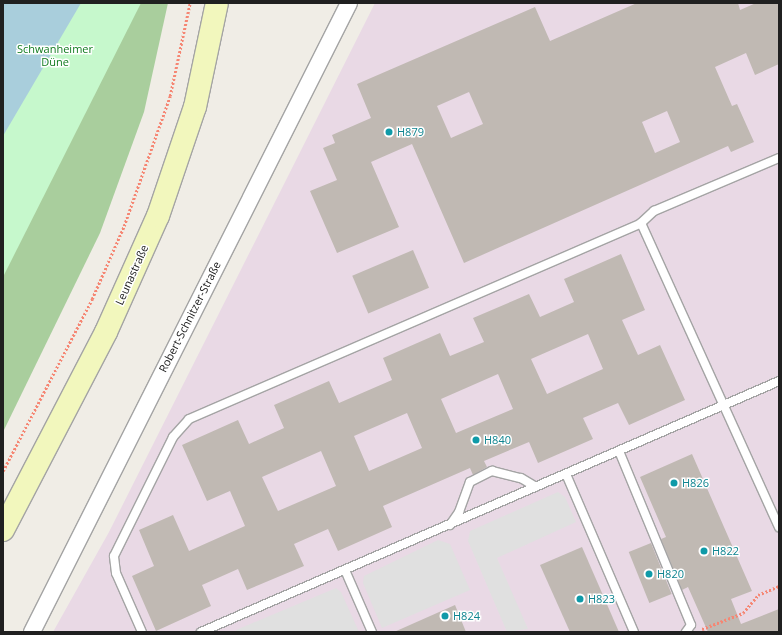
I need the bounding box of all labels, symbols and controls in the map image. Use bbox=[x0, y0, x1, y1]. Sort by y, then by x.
park label: Schwanheimer Düne bbox=[17, 43, 93, 69]
place label: H879 bbox=[397, 125, 424, 139]
marker: H879 bbox=[384, 127, 394, 137]
street label: Leunastraße bbox=[113, 243, 151, 307]
street label: Robert-Schnitzer-Straße bbox=[156, 259, 224, 375]
place label: H840 bbox=[484, 433, 511, 447]
marker: H840 bbox=[471, 435, 481, 445]
place label: H826 bbox=[682, 476, 709, 490]
marker: H826 bbox=[669, 478, 679, 488]
place label: H822 bbox=[712, 544, 739, 558]
marker: H822 bbox=[699, 546, 709, 556]
place label: H820 bbox=[657, 567, 684, 581]
marker: H820 bbox=[644, 569, 654, 579]
place label: H823 bbox=[588, 592, 615, 606]
marker: H823 bbox=[575, 594, 585, 604]
place label: H824 bbox=[453, 609, 480, 623]
marker: H824 bbox=[440, 611, 450, 621]

